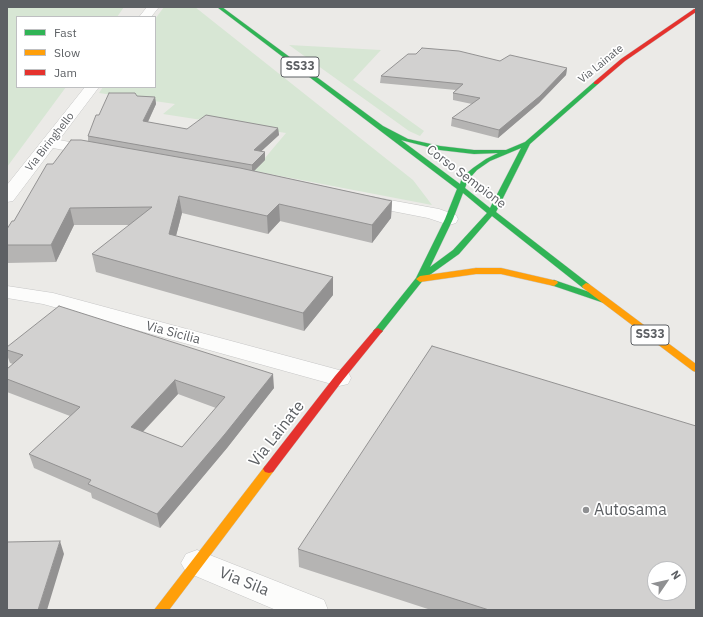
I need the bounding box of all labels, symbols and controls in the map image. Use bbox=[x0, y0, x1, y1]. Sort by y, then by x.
legend bbox=[16, 16, 156, 88]
text: Fast bbox=[54, 25, 77, 40]
street label: Via Lainate bbox=[576, 42, 626, 86]
text: Slow bbox=[54, 45, 80, 60]
road number: SS33 bbox=[281, 57, 319, 77]
text: Jam bbox=[54, 65, 77, 80]
street label: Via Biringhello bbox=[23, 110, 77, 174]
street label: Corso Sempione bbox=[423, 142, 509, 212]
street label: Via Sicilia bbox=[144, 318, 202, 348]
road number: SS33 bbox=[631, 325, 669, 345]
street label: Via Lainate bbox=[245, 397, 309, 471]
place label: Autosama bbox=[594, 500, 667, 520]
marker: Autosama bbox=[581, 505, 591, 515]
north arrow bbox=[647, 561, 687, 601]
street label: Via Sila bbox=[216, 563, 272, 601]
text: N bbox=[668, 568, 684, 582]

